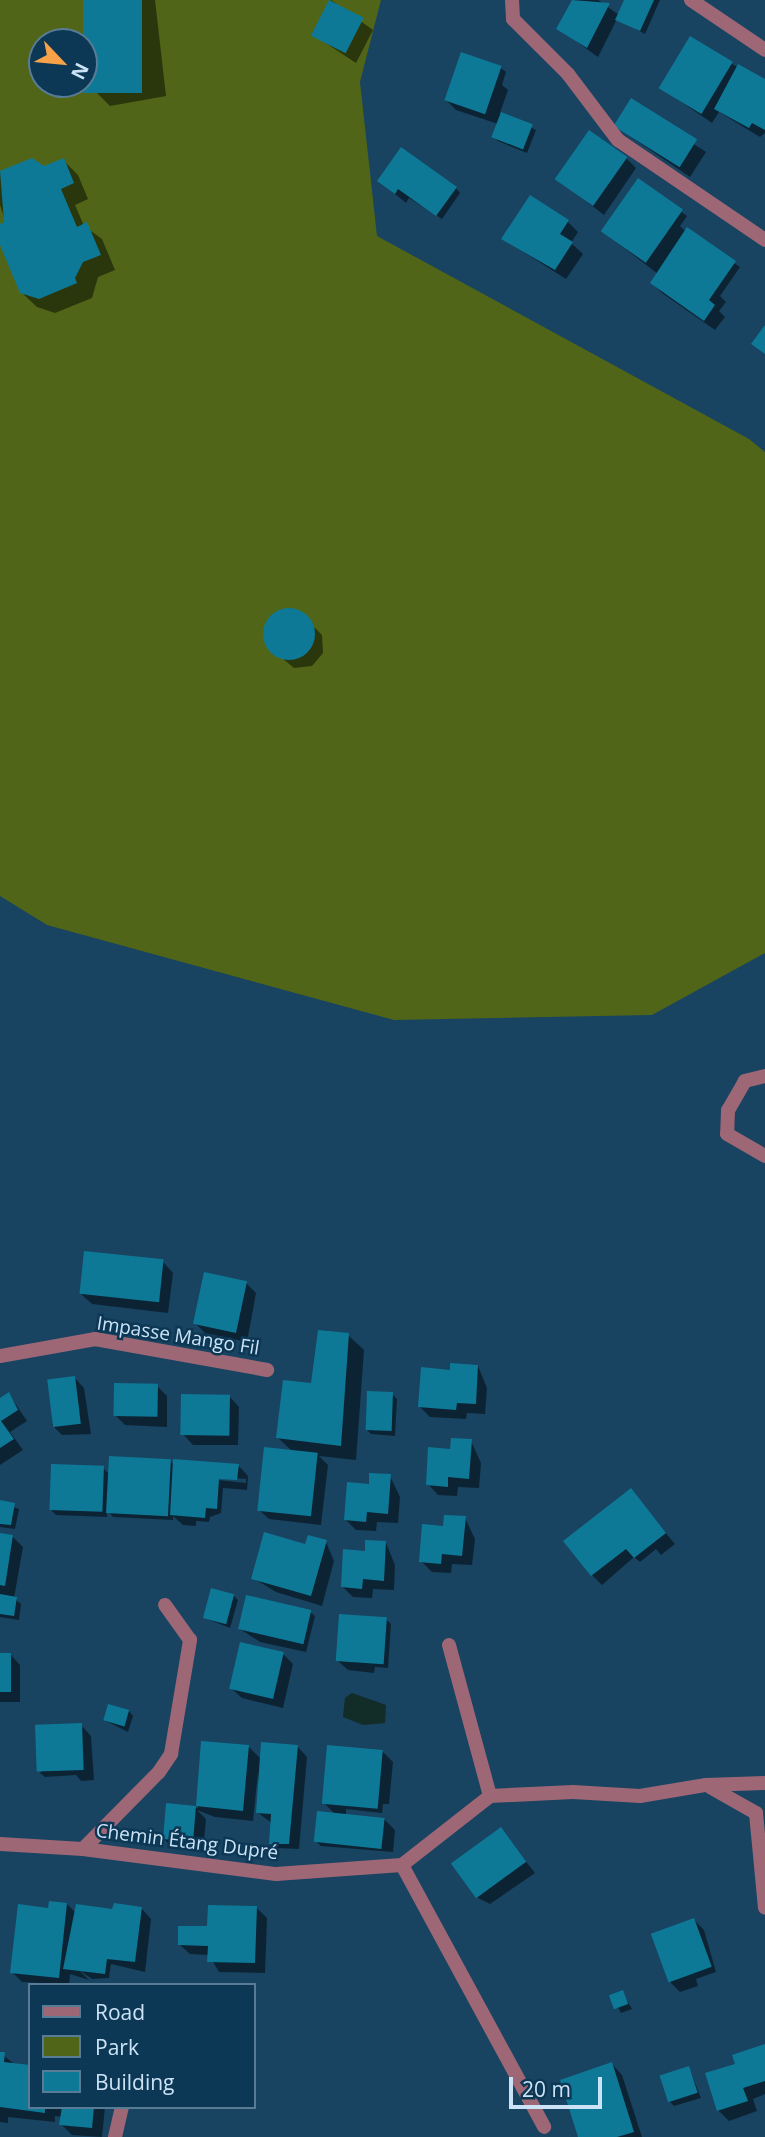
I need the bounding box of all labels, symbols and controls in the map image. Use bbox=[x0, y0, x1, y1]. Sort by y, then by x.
north arrow bbox=[28, 28, 98, 98]
text: N bbox=[65, 59, 95, 84]
street label: Impasse Mango Fil bbox=[95, 1312, 261, 1360]
street label: Chemin Étang Dupré bbox=[95, 1820, 279, 1864]
legend bbox=[28, 1983, 256, 2109]
text: Road bbox=[95, 1998, 145, 2026]
text: Park bbox=[95, 2033, 139, 2061]
scale bar bbox=[513, 2064, 606, 2108]
text: Building bbox=[95, 2068, 174, 2096]
text: 20 m bbox=[522, 2075, 571, 2103]

